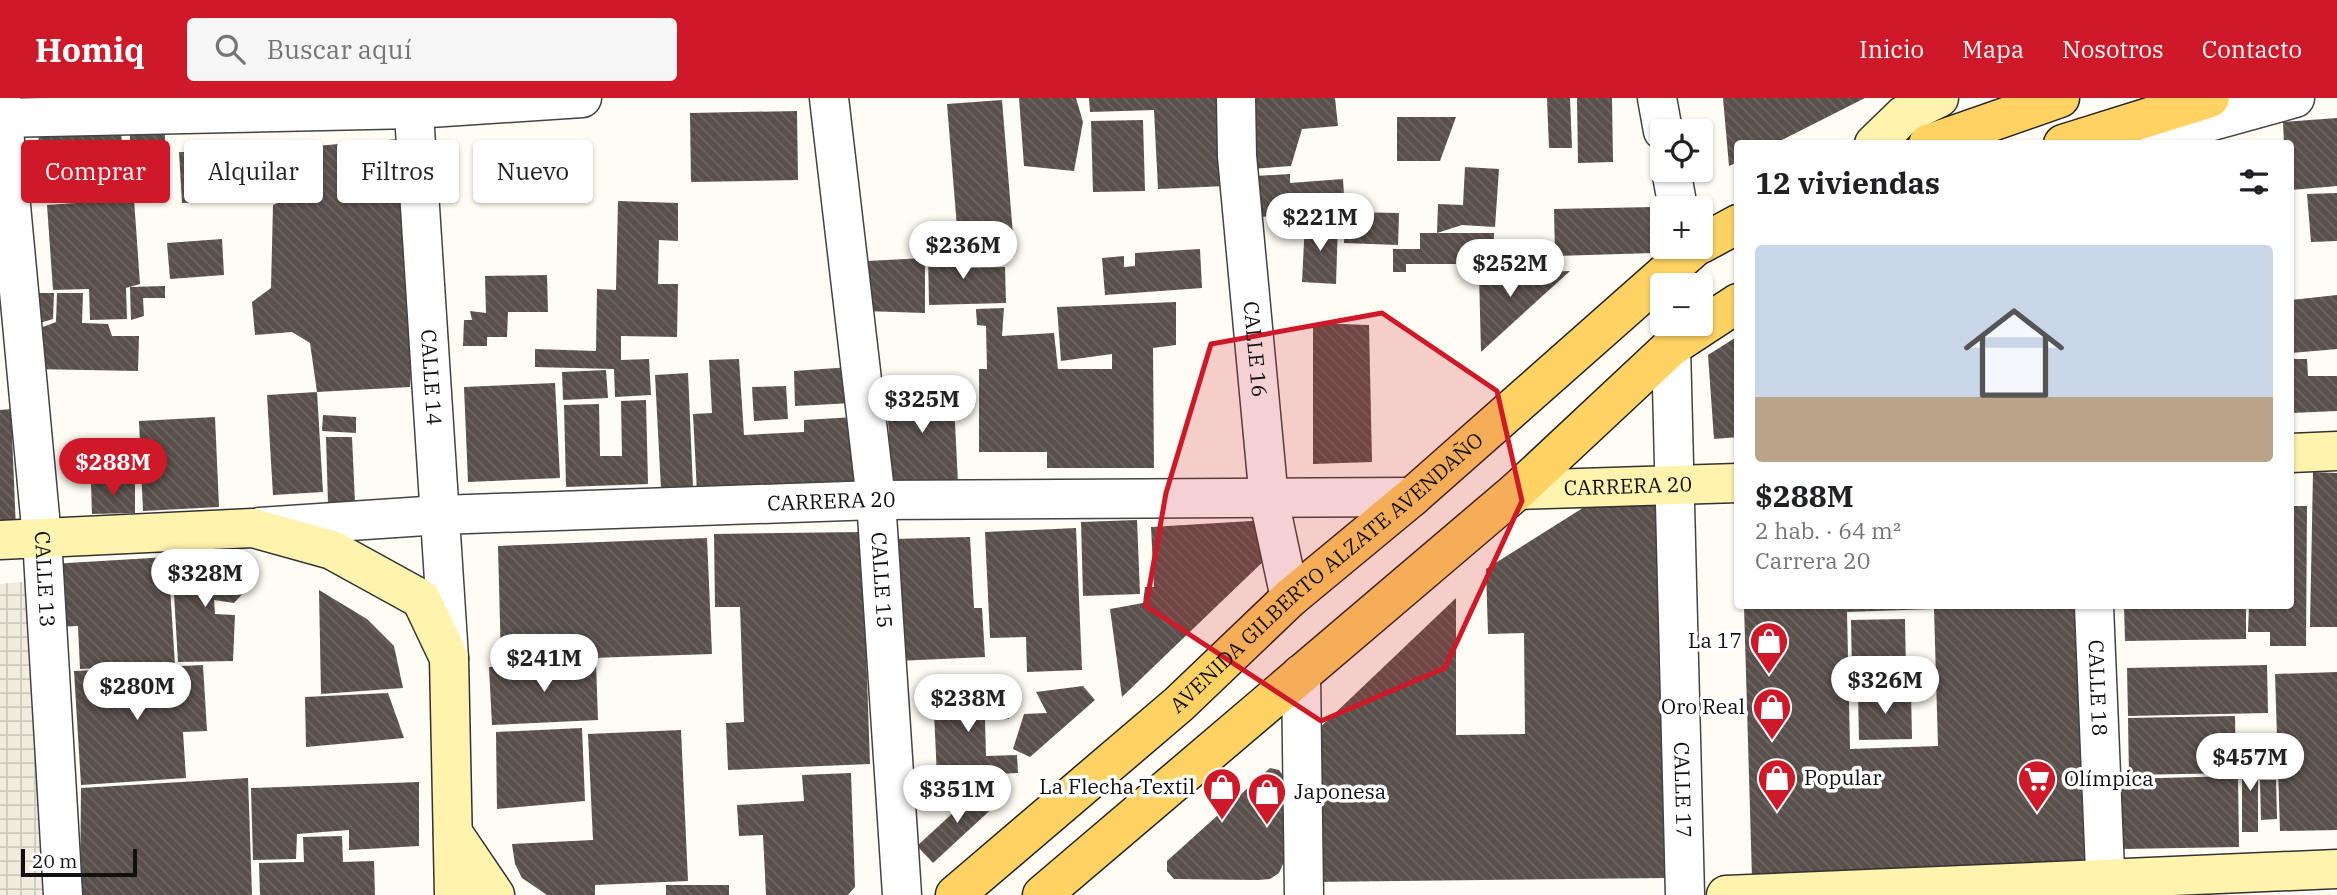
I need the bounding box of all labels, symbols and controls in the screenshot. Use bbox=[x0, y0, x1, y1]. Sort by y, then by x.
search box bbox=[187, 18, 677, 81]
text: Homiq bbox=[35, 28, 145, 71]
icon: search bbox=[211, 30, 249, 68]
text: Buscar aquí bbox=[267, 32, 412, 66]
text: Inicio bbox=[1859, 33, 1924, 65]
text: Mapa bbox=[1962, 33, 2024, 65]
text: Nosotros bbox=[2062, 33, 2164, 65]
text: Contacto bbox=[2202, 33, 2302, 65]
map controls bbox=[1650, 119, 1713, 336]
button: locate bbox=[1650, 119, 1713, 182]
chip: Comprar bbox=[21, 140, 170, 203]
chip: Alquilar bbox=[184, 140, 323, 203]
chip: Filtros bbox=[337, 140, 459, 203]
chip: Nuevo bbox=[473, 140, 593, 203]
text: 12 viviendas bbox=[1755, 163, 1940, 202]
icon: filters bbox=[2235, 163, 2273, 201]
pin: $221M bbox=[1271, 194, 1369, 253]
button: + bbox=[1650, 196, 1713, 259]
text: $221M bbox=[1282, 201, 1358, 231]
pin: $236M bbox=[914, 222, 1012, 281]
text: $236M bbox=[925, 229, 1001, 259]
pin: $252M bbox=[1461, 240, 1559, 299]
text: $252M bbox=[1472, 247, 1548, 277]
button: − bbox=[1650, 273, 1713, 336]
icon: home bbox=[1951, 290, 2077, 416]
street label: CALLE 16 bbox=[1238, 300, 1274, 398]
street label: CALLE 14 bbox=[415, 328, 449, 426]
pin: $325M bbox=[873, 376, 971, 435]
text: $325M bbox=[884, 383, 960, 413]
street label: AVENIDA GILBERTO ALZATE AVENDAÑO bbox=[1164, 426, 1489, 719]
pin: $288M bbox=[64, 438, 162, 498]
text: $288M bbox=[75, 446, 151, 476]
street label: CARRERA 20 bbox=[1563, 469, 1692, 502]
text: $288M bbox=[1755, 476, 1854, 515]
street label: CARRERA 20 bbox=[767, 485, 896, 517]
text: 2 hab. · 64 m² bbox=[1755, 515, 1901, 545]
street label: CALLE 13 bbox=[28, 530, 62, 628]
street label: CALLE 15 bbox=[865, 531, 899, 629]
text: Carrera 20 bbox=[1755, 545, 1871, 575]
pin: $328M bbox=[156, 550, 254, 609]
text: $328M bbox=[167, 557, 243, 587]
shop icon: La 17 bbox=[1748, 620, 1790, 675]
place label: La 17 bbox=[1688, 626, 1742, 654]
pin: $241M bbox=[495, 634, 593, 694]
street label: CALLE 18 bbox=[2082, 639, 2114, 737]
text: $241M bbox=[506, 642, 582, 672]
pin: $326M bbox=[1836, 656, 1934, 716]
pin: $280M bbox=[88, 662, 186, 722]
text: $326M bbox=[1847, 664, 1923, 694]
text: $280M bbox=[99, 670, 175, 700]
pin: $238M bbox=[919, 674, 1017, 734]
text: $238M bbox=[930, 682, 1006, 712]
shop icon: Oro Real bbox=[1751, 686, 1793, 741]
place label: Oro Real bbox=[1661, 692, 1745, 720]
pin: $457M bbox=[2201, 734, 2299, 793]
street label: CALLE 17 bbox=[1668, 741, 1699, 838]
text: $457M bbox=[2212, 741, 2288, 771]
shop icon: Popular bbox=[1756, 757, 1798, 812]
supermarket icon: Olímpica bbox=[2016, 758, 2058, 813]
place label: Popular bbox=[1804, 763, 1882, 791]
place label: Olímpica bbox=[2064, 764, 2154, 792]
pin: $351M bbox=[908, 766, 1006, 825]
shop icon: La Flecha Textil bbox=[1201, 766, 1243, 821]
shop icon: Japonesa bbox=[1246, 771, 1288, 826]
place label: La Flecha Textil bbox=[1039, 772, 1195, 800]
text: $351M bbox=[919, 773, 995, 803]
place label: Japonesa bbox=[1294, 777, 1386, 805]
scale bar bbox=[21, 846, 136, 878]
text: 20 m bbox=[32, 849, 77, 873]

